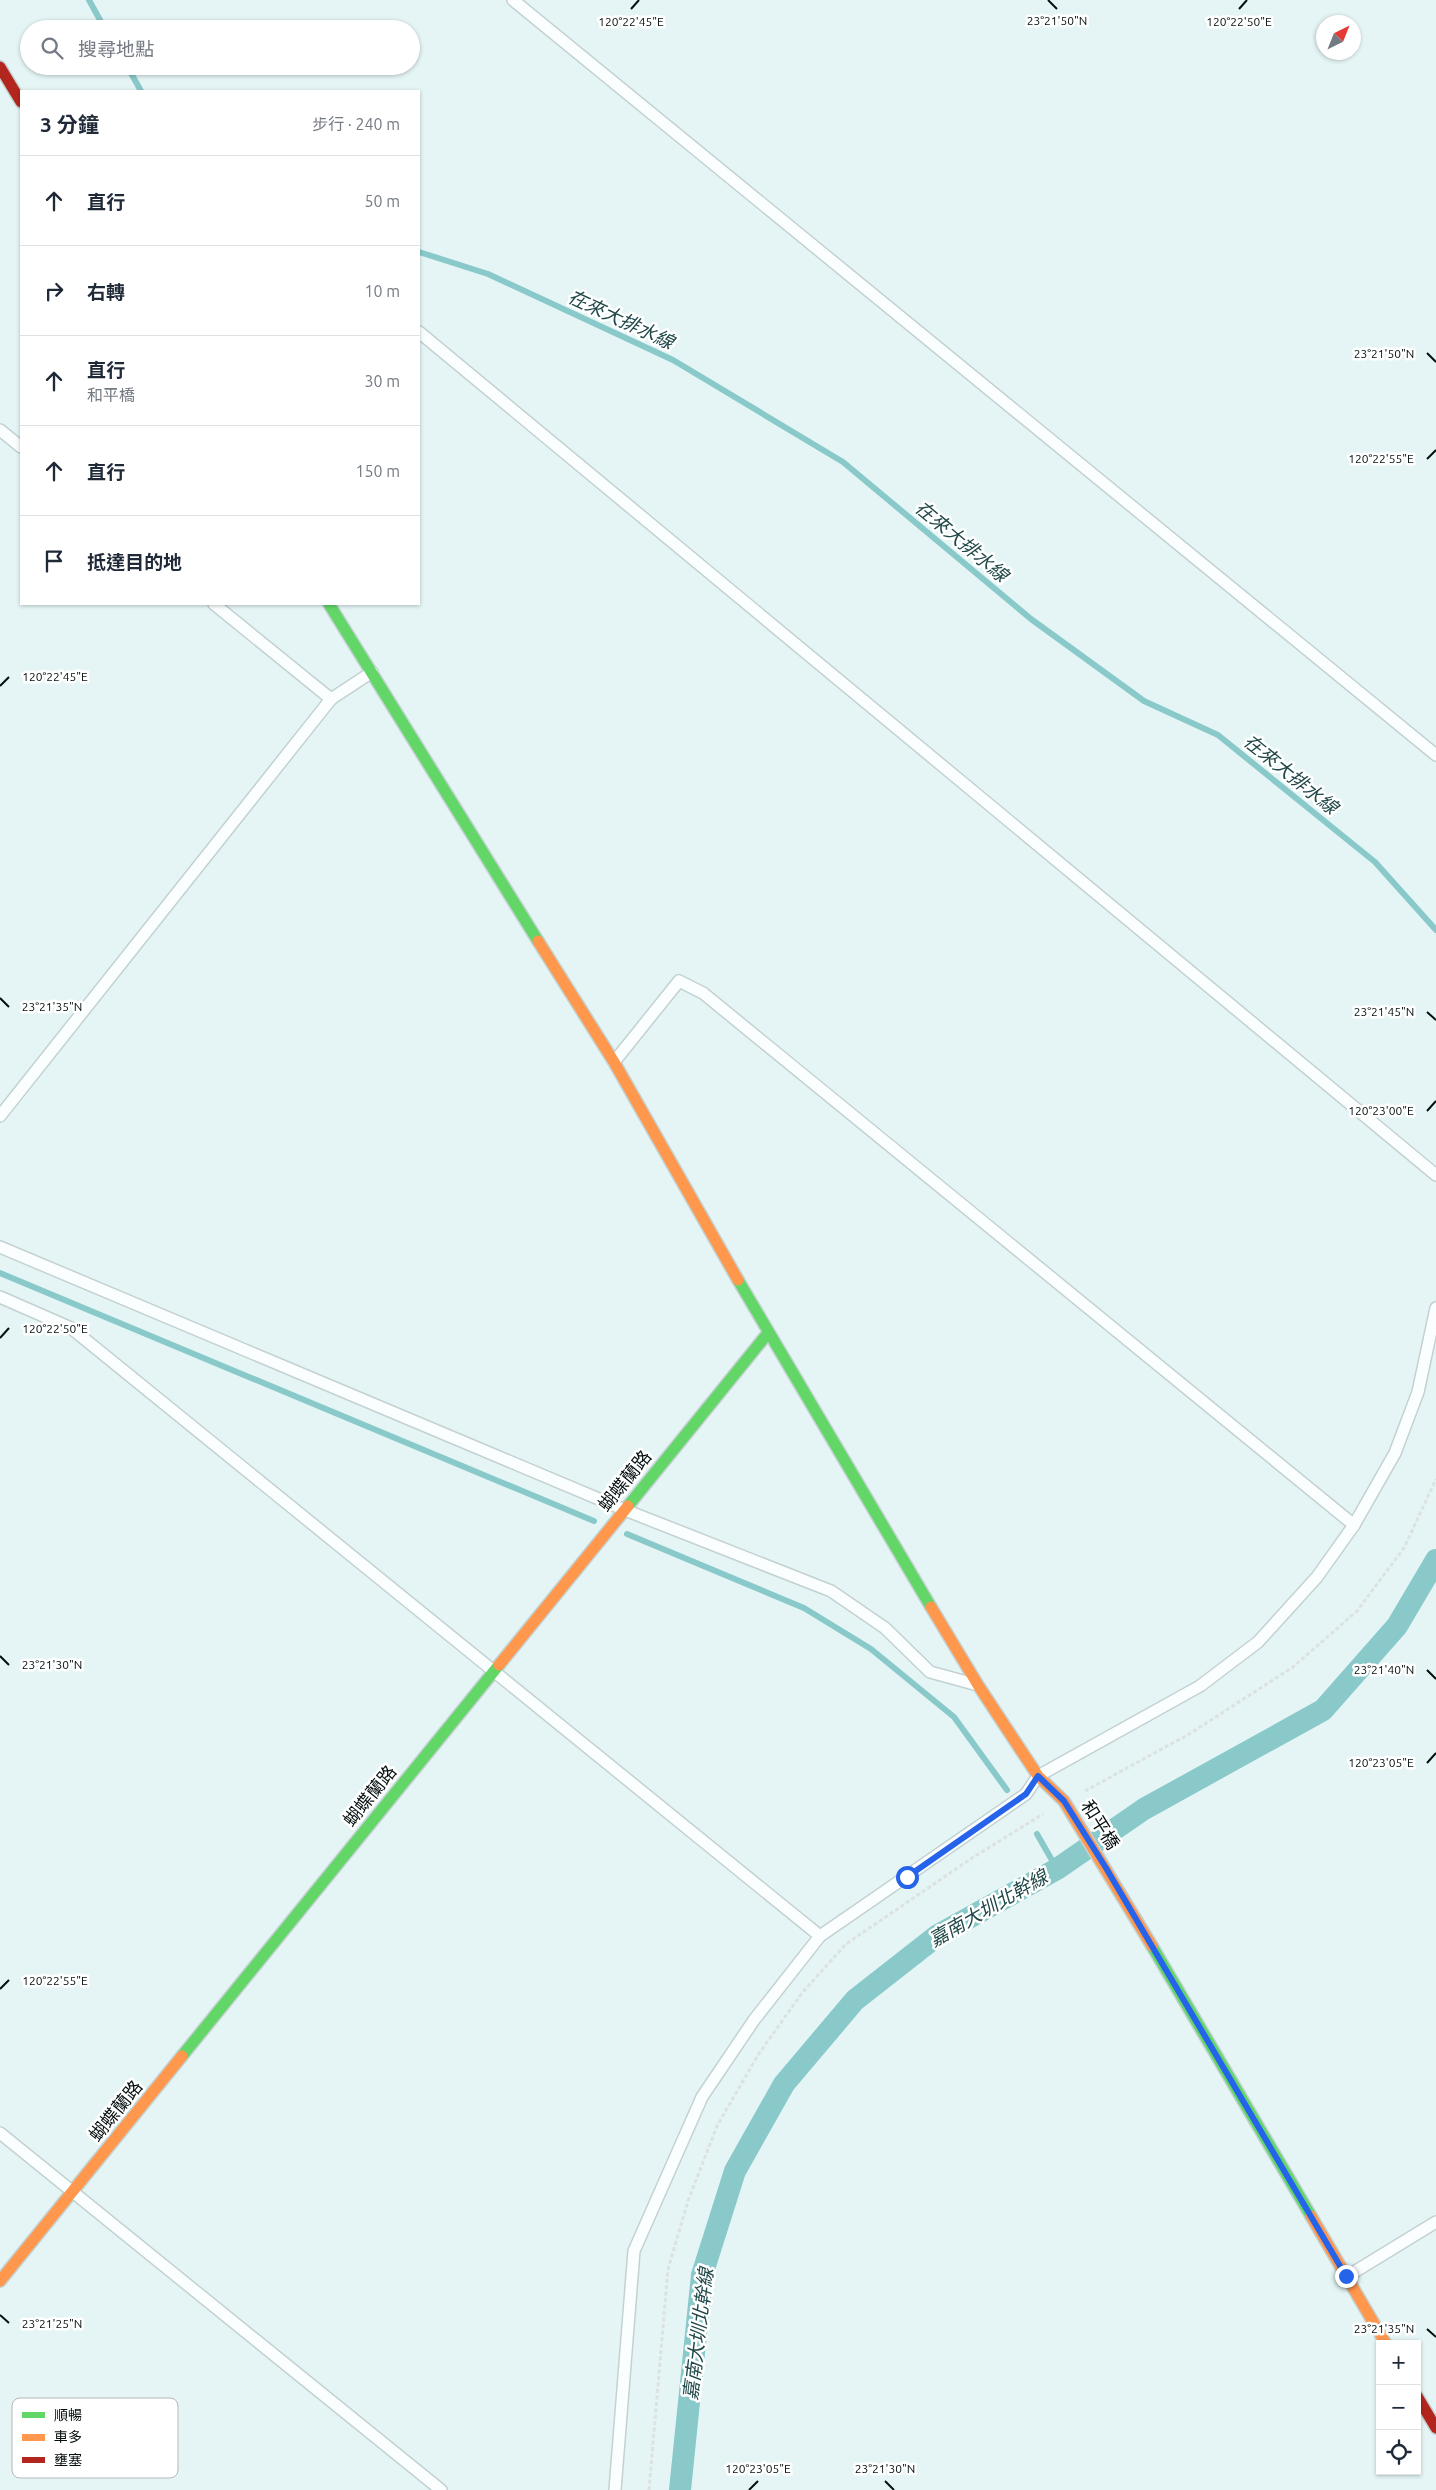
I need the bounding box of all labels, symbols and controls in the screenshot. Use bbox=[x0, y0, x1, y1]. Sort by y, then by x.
text: 23°21'50"N bbox=[1027, 14, 1087, 27]
text: 120°22'45"E bbox=[598, 15, 664, 28]
text: 120°22'50"E bbox=[1206, 15, 1272, 28]
north arrow bbox=[1316, 15, 1361, 60]
search box bbox=[20, 20, 420, 75]
icon: search bbox=[38, 34, 66, 62]
text: 搜尋地點 bbox=[78, 38, 154, 60]
text: 3 分鐘 bbox=[40, 112, 99, 136]
text: 步行 · 240 m bbox=[312, 115, 400, 133]
icon: ahead bbox=[40, 187, 68, 215]
text: 直行 bbox=[87, 191, 125, 213]
text: 50 m bbox=[364, 192, 400, 210]
icon: right bbox=[40, 277, 68, 305]
text: 右轉 bbox=[87, 281, 125, 303]
text: 10 m bbox=[364, 282, 400, 300]
water label: 在來大排水線 bbox=[565, 285, 679, 354]
text: 23°21'50"N bbox=[1354, 347, 1414, 360]
text: 直行 bbox=[87, 359, 125, 381]
icon: ahead bbox=[40, 367, 68, 395]
text: 30 m bbox=[364, 372, 400, 390]
text: 和平橋 bbox=[87, 386, 135, 404]
text: 120°22'55"E bbox=[1348, 452, 1414, 465]
icon: ahead bbox=[40, 457, 68, 485]
text: 直行 bbox=[87, 461, 125, 483]
text: 150 m bbox=[355, 462, 400, 480]
water label: 在來大排水線 bbox=[911, 496, 1014, 587]
icon: arrive bbox=[40, 547, 68, 575]
text: 抵達目的地 bbox=[87, 551, 182, 573]
text: 120°22'45"E bbox=[22, 670, 88, 683]
water label: 在來大排水線 bbox=[1240, 730, 1344, 820]
text: 23°21'35"N bbox=[22, 1000, 82, 1013]
text: 23°21'45"N bbox=[1354, 1005, 1414, 1018]
text: 120°23'00"E bbox=[1348, 1104, 1414, 1117]
text: 120°22'50"E bbox=[22, 1322, 88, 1335]
street label: 蝴蝶蘭路 bbox=[594, 1446, 655, 1515]
text: 23°21'30"N bbox=[22, 1658, 82, 1671]
text: 23°21'40"N bbox=[1354, 1663, 1414, 1676]
text: 120°23'05"E bbox=[1348, 1756, 1414, 1769]
street label: 蝴蝶蘭路 bbox=[339, 1761, 400, 1830]
street label: 和平橋 bbox=[1078, 1796, 1124, 1853]
water label: 嘉南大圳北幹線 bbox=[925, 1864, 1053, 1951]
route start bbox=[896, 1866, 919, 1889]
text: 120°22'55"E bbox=[22, 1974, 88, 1987]
street label: 蝴蝶蘭路 bbox=[85, 2076, 146, 2145]
water label: 嘉南大圳北幹線 bbox=[679, 2265, 717, 2401]
route end bbox=[1335, 2265, 1358, 2288]
text: 23°21'25"N bbox=[22, 2317, 82, 2330]
text: 23°21'35"N bbox=[1354, 2322, 1414, 2335]
map controls bbox=[1376, 2340, 1421, 2475]
button: + bbox=[1376, 2340, 1421, 2385]
button: − bbox=[1376, 2385, 1421, 2430]
legend bbox=[12, 2398, 178, 2478]
text: 順暢 bbox=[54, 2407, 82, 2423]
text: 車多 bbox=[54, 2429, 82, 2445]
button: locate bbox=[1376, 2430, 1421, 2475]
text: 壅塞 bbox=[54, 2452, 82, 2468]
text: 120°23'05"E bbox=[725, 2462, 791, 2475]
text: 23°21'30"N bbox=[855, 2462, 915, 2475]

